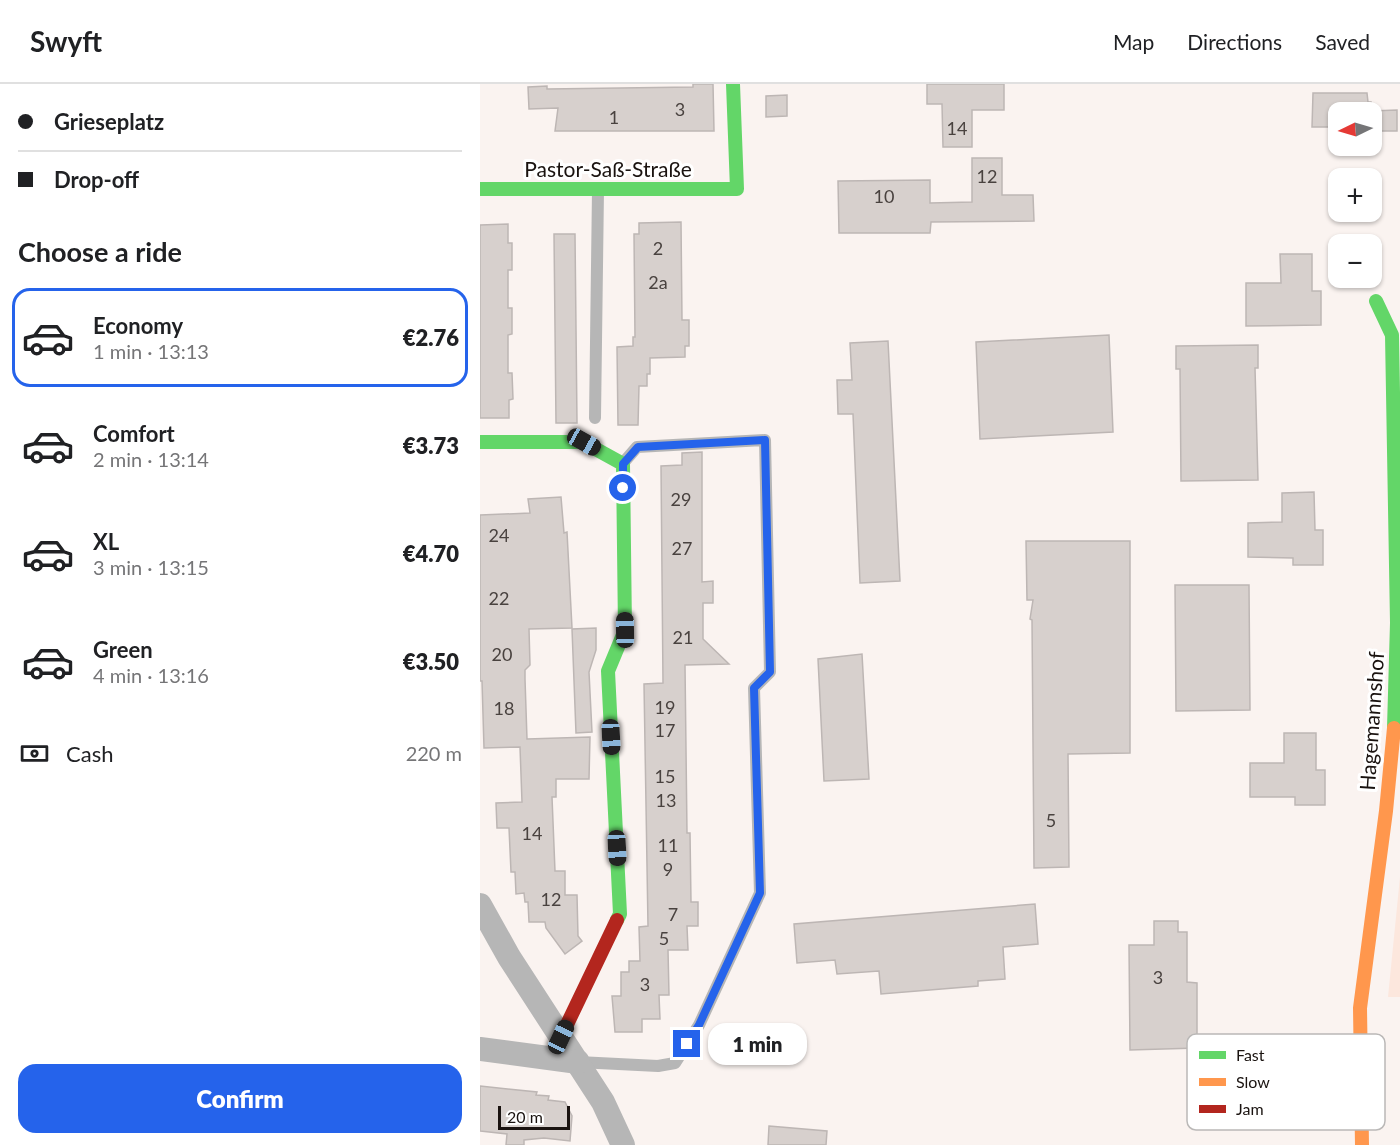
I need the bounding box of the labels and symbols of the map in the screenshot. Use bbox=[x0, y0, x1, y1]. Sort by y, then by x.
house number: 3 bbox=[675, 98, 685, 120]
north arrow bbox=[1328, 102, 1382, 156]
house number: 1 bbox=[609, 106, 619, 128]
house number: 14 bbox=[947, 117, 967, 139]
street label: Pastor-Saß-Straße bbox=[524, 156, 692, 181]
house number: 12 bbox=[977, 165, 997, 187]
house number: 10 bbox=[874, 185, 894, 207]
house number: 2 bbox=[653, 237, 663, 259]
house number: 2a bbox=[648, 271, 668, 293]
car bbox=[564, 425, 604, 459]
route start bbox=[609, 474, 636, 501]
house number: 29 bbox=[671, 488, 691, 510]
house number: 24 bbox=[489, 524, 509, 546]
house number: 27 bbox=[672, 537, 692, 559]
house number: 22 bbox=[489, 587, 509, 609]
car bbox=[616, 612, 634, 648]
house number: 21 bbox=[673, 626, 693, 648]
house number: 20 bbox=[492, 643, 512, 665]
street label: Hagemannshof bbox=[1354, 650, 1388, 791]
house number: 19 bbox=[655, 696, 675, 718]
house number: 18 bbox=[494, 697, 514, 719]
car bbox=[601, 719, 621, 755]
house number: 17 bbox=[655, 719, 675, 741]
house number: 15 bbox=[655, 765, 675, 787]
house number: 13 bbox=[656, 789, 676, 811]
house number: 5 bbox=[1046, 809, 1056, 831]
house number: 14 bbox=[522, 822, 542, 844]
car bbox=[607, 830, 627, 866]
house number: 11 bbox=[658, 834, 678, 856]
house number: 9 bbox=[663, 858, 673, 880]
house number: 12 bbox=[541, 888, 561, 910]
house number: 7 bbox=[668, 903, 678, 925]
house number: 5 bbox=[659, 927, 669, 949]
house number: 3 bbox=[1153, 966, 1163, 988]
house number: 3 bbox=[640, 973, 650, 995]
car bbox=[545, 1017, 577, 1057]
callout: 1 min bbox=[708, 1023, 807, 1065]
route end bbox=[673, 1030, 700, 1057]
legend bbox=[1187, 1034, 1385, 1130]
text: Fast bbox=[1236, 1045, 1265, 1064]
text: Slow bbox=[1236, 1072, 1270, 1091]
text: Jam bbox=[1236, 1099, 1264, 1118]
scale bar bbox=[498, 1103, 570, 1130]

